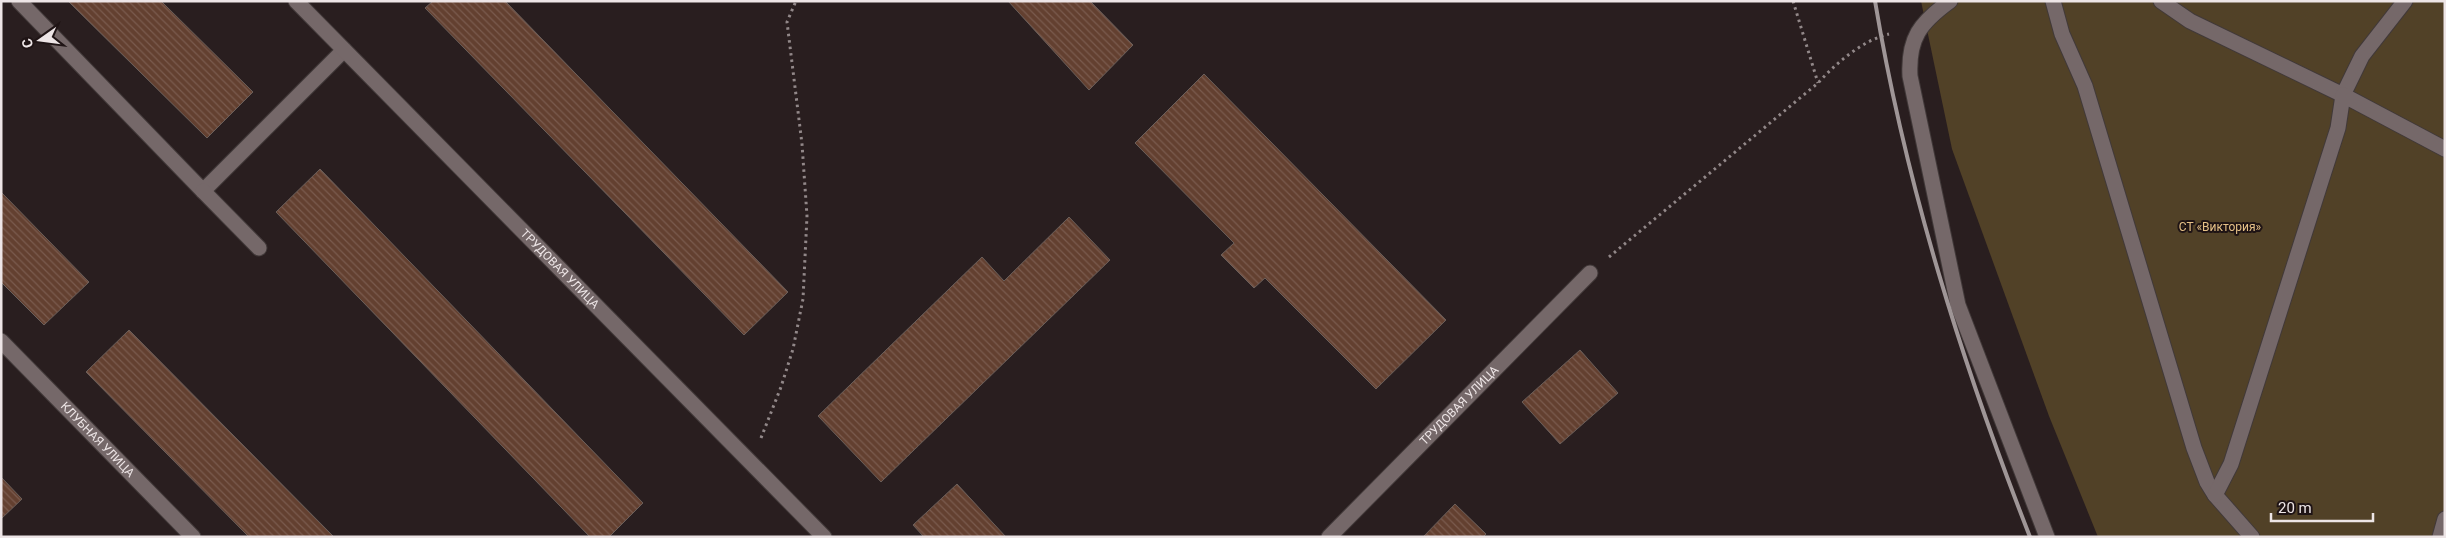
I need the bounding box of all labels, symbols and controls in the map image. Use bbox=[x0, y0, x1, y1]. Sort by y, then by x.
north arrow bbox=[15, 15, 65, 65]
text: С bbox=[19, 37, 36, 50]
park label: СТ «Виктория» bbox=[2179, 220, 2262, 234]
street label: ТРУДОВАЯ УЛИЦА bbox=[518, 226, 602, 312]
street label: ТРУДОВАЯ УЛИЦА bbox=[1417, 363, 1501, 448]
street label: КЛУБНАЯ УЛИЦА bbox=[58, 399, 137, 480]
scale bar bbox=[2271, 490, 2374, 522]
text: 20 m bbox=[2278, 499, 2312, 517]

